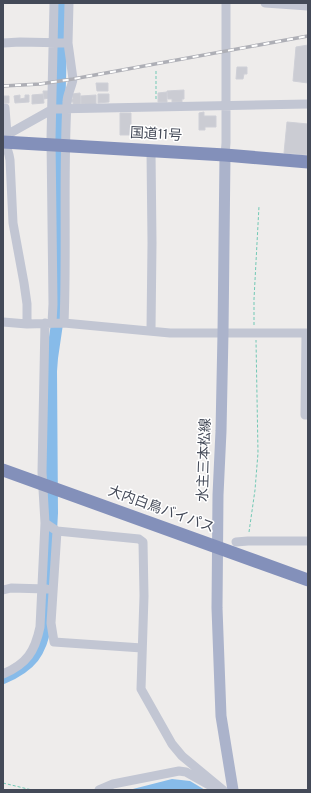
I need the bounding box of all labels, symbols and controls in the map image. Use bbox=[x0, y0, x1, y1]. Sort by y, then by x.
street label: 国道11号 bbox=[129, 125, 183, 145]
street label: 水主三本松線 bbox=[195, 418, 215, 502]
street label: 大内白鳥バイパス bbox=[106, 483, 216, 537]

